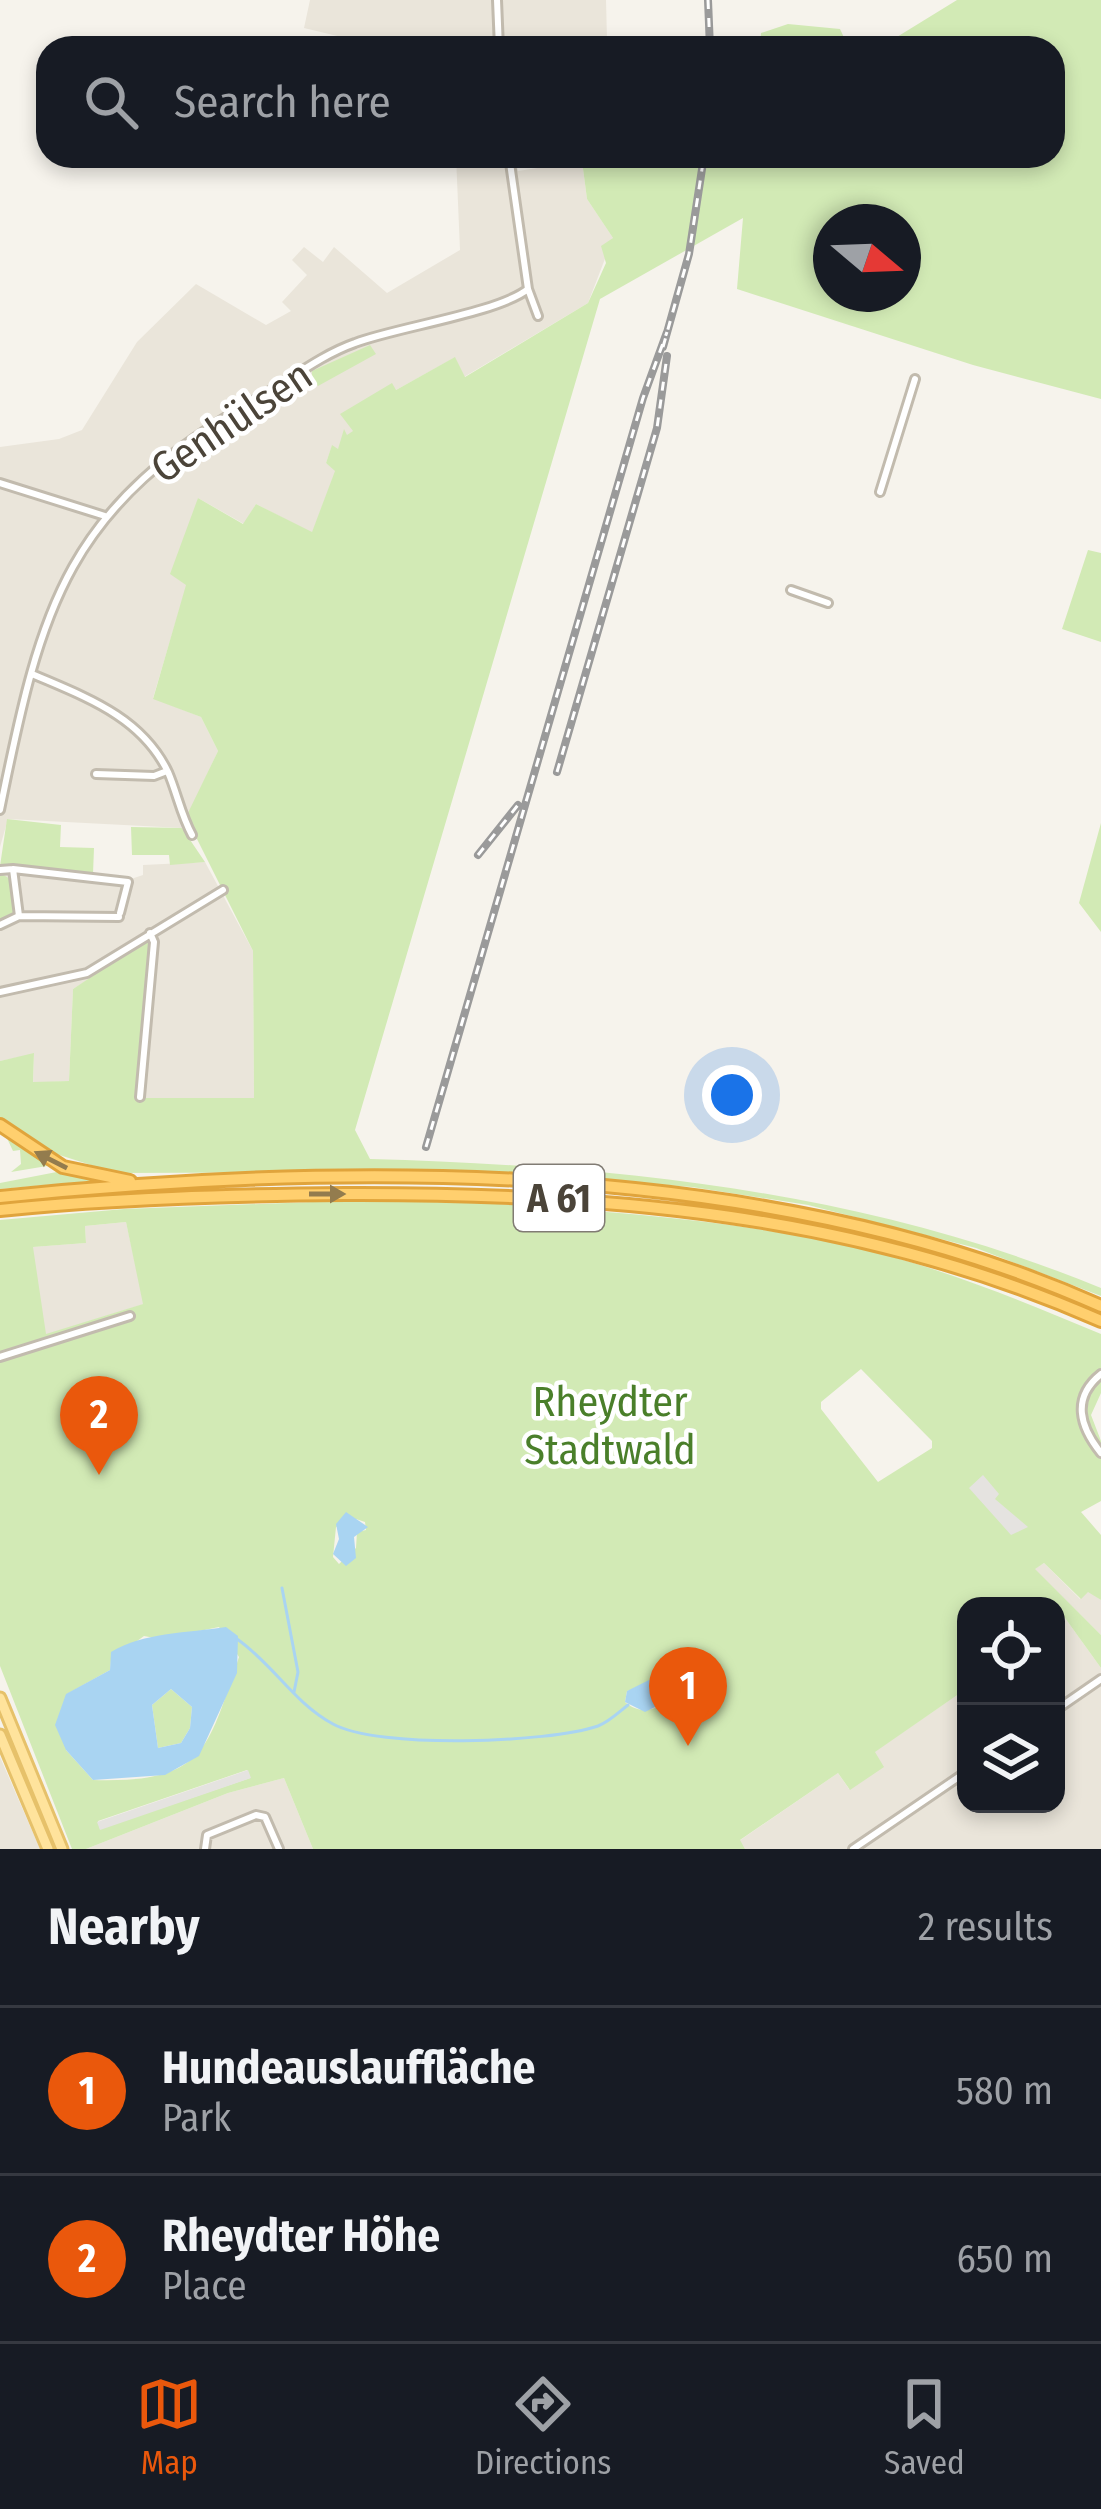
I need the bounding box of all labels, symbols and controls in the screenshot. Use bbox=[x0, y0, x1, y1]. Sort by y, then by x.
search box bbox=[36, 36, 1065, 168]
icon: search bbox=[78, 69, 144, 135]
text: Search here bbox=[174, 75, 391, 129]
north arrow bbox=[813, 204, 921, 312]
street label: Genhülsen bbox=[142, 350, 321, 494]
your location bbox=[702, 1065, 762, 1125]
one-way arrow bbox=[34, 1150, 69, 1170]
road number: A 61 bbox=[514, 1165, 604, 1231]
one-way arrow bbox=[309, 1184, 347, 1204]
pin: 2 bbox=[60, 1376, 138, 1475]
park label: Rheydter Stadtwald bbox=[524, 1377, 696, 1475]
map controls bbox=[957, 1597, 1065, 1813]
button: locate bbox=[957, 1597, 1065, 1705]
pin: 1 bbox=[649, 1647, 727, 1746]
button: layers bbox=[957, 1705, 1065, 1813]
text: Nearby bbox=[48, 1896, 200, 1958]
text: 2 results bbox=[918, 1904, 1053, 1950]
text: Hundeauslauffläche bbox=[162, 2041, 535, 2095]
text: 1 bbox=[79, 2068, 95, 2114]
text: 580 m bbox=[956, 2068, 1053, 2114]
text: Park bbox=[162, 2095, 231, 2141]
text: Rheydter Höhe bbox=[162, 2209, 440, 2263]
text: 2 bbox=[78, 2236, 96, 2282]
text: 650 m bbox=[956, 2236, 1053, 2282]
text: Place bbox=[162, 2263, 246, 2309]
tab: Map bbox=[136, 2371, 202, 2483]
tab: Directions bbox=[475, 2371, 611, 2483]
tab: Saved bbox=[884, 2371, 965, 2483]

